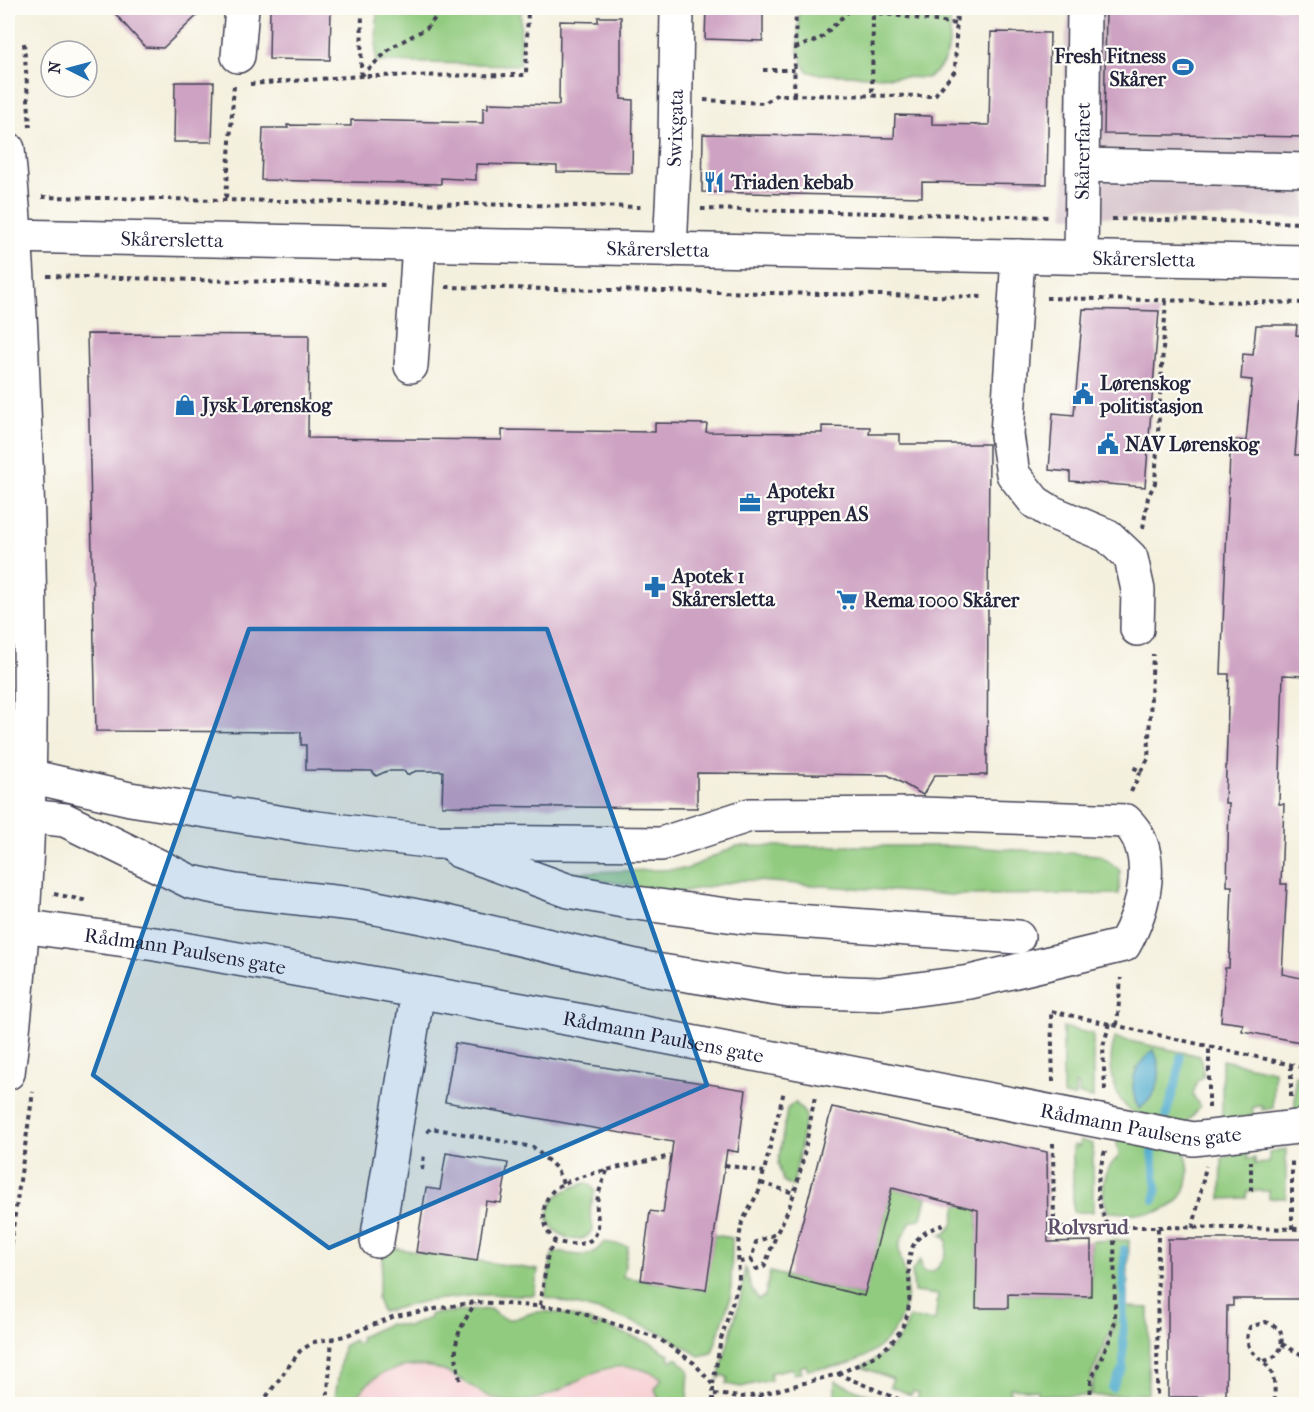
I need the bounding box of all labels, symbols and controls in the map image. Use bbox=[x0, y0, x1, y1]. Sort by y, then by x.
north arrow bbox=[39, 39, 99, 99]
place label: Fresh Fitness Skårer bbox=[1053, 45, 1167, 91]
sports icon: Fresh Fitness Skårer bbox=[1171, 55, 1195, 79]
text: N bbox=[44, 60, 65, 75]
street label: Swixgata bbox=[662, 88, 687, 167]
street label: Skårerfaret bbox=[1070, 102, 1094, 200]
restaurant icon: Triaden kebab bbox=[702, 170, 726, 194]
place label: Triaden kebab bbox=[730, 171, 854, 194]
street label: Skårersletta bbox=[120, 227, 224, 252]
street label: Skårersletta bbox=[606, 236, 710, 262]
street label: Skårersletta bbox=[1092, 246, 1196, 271]
place label: Lørenskog politistasjon bbox=[1099, 372, 1203, 418]
public building icon: Lørenskog politistasjon bbox=[1071, 382, 1095, 406]
shop icon: Jysk Lørenskog bbox=[173, 393, 197, 417]
place label: Jysk Lørenskog bbox=[200, 394, 333, 417]
public building icon: NAV Lørenskog bbox=[1096, 432, 1120, 456]
place label: NAV Lørenskog bbox=[1125, 433, 1260, 456]
place label: Apotek1 gruppen AS bbox=[765, 480, 869, 526]
office icon: Apotek1 gruppen AS bbox=[738, 491, 762, 515]
place label: Apotek 1 Skårersletta bbox=[670, 565, 775, 611]
pharmacy icon: Apotek 1 Skårersletta bbox=[643, 575, 667, 599]
supermarket icon: Rema 1000 Skårer bbox=[835, 588, 859, 612]
place label: Rema 1000 Skårer bbox=[864, 589, 1020, 612]
street label: Rådmann Paulsens gate bbox=[83, 923, 288, 979]
street label: Rådmann Paulsens gate bbox=[561, 1006, 766, 1067]
street label: Rådmann Paulsens gate bbox=[1038, 1098, 1243, 1150]
district label: Rolvsrud bbox=[1047, 1215, 1129, 1239]

